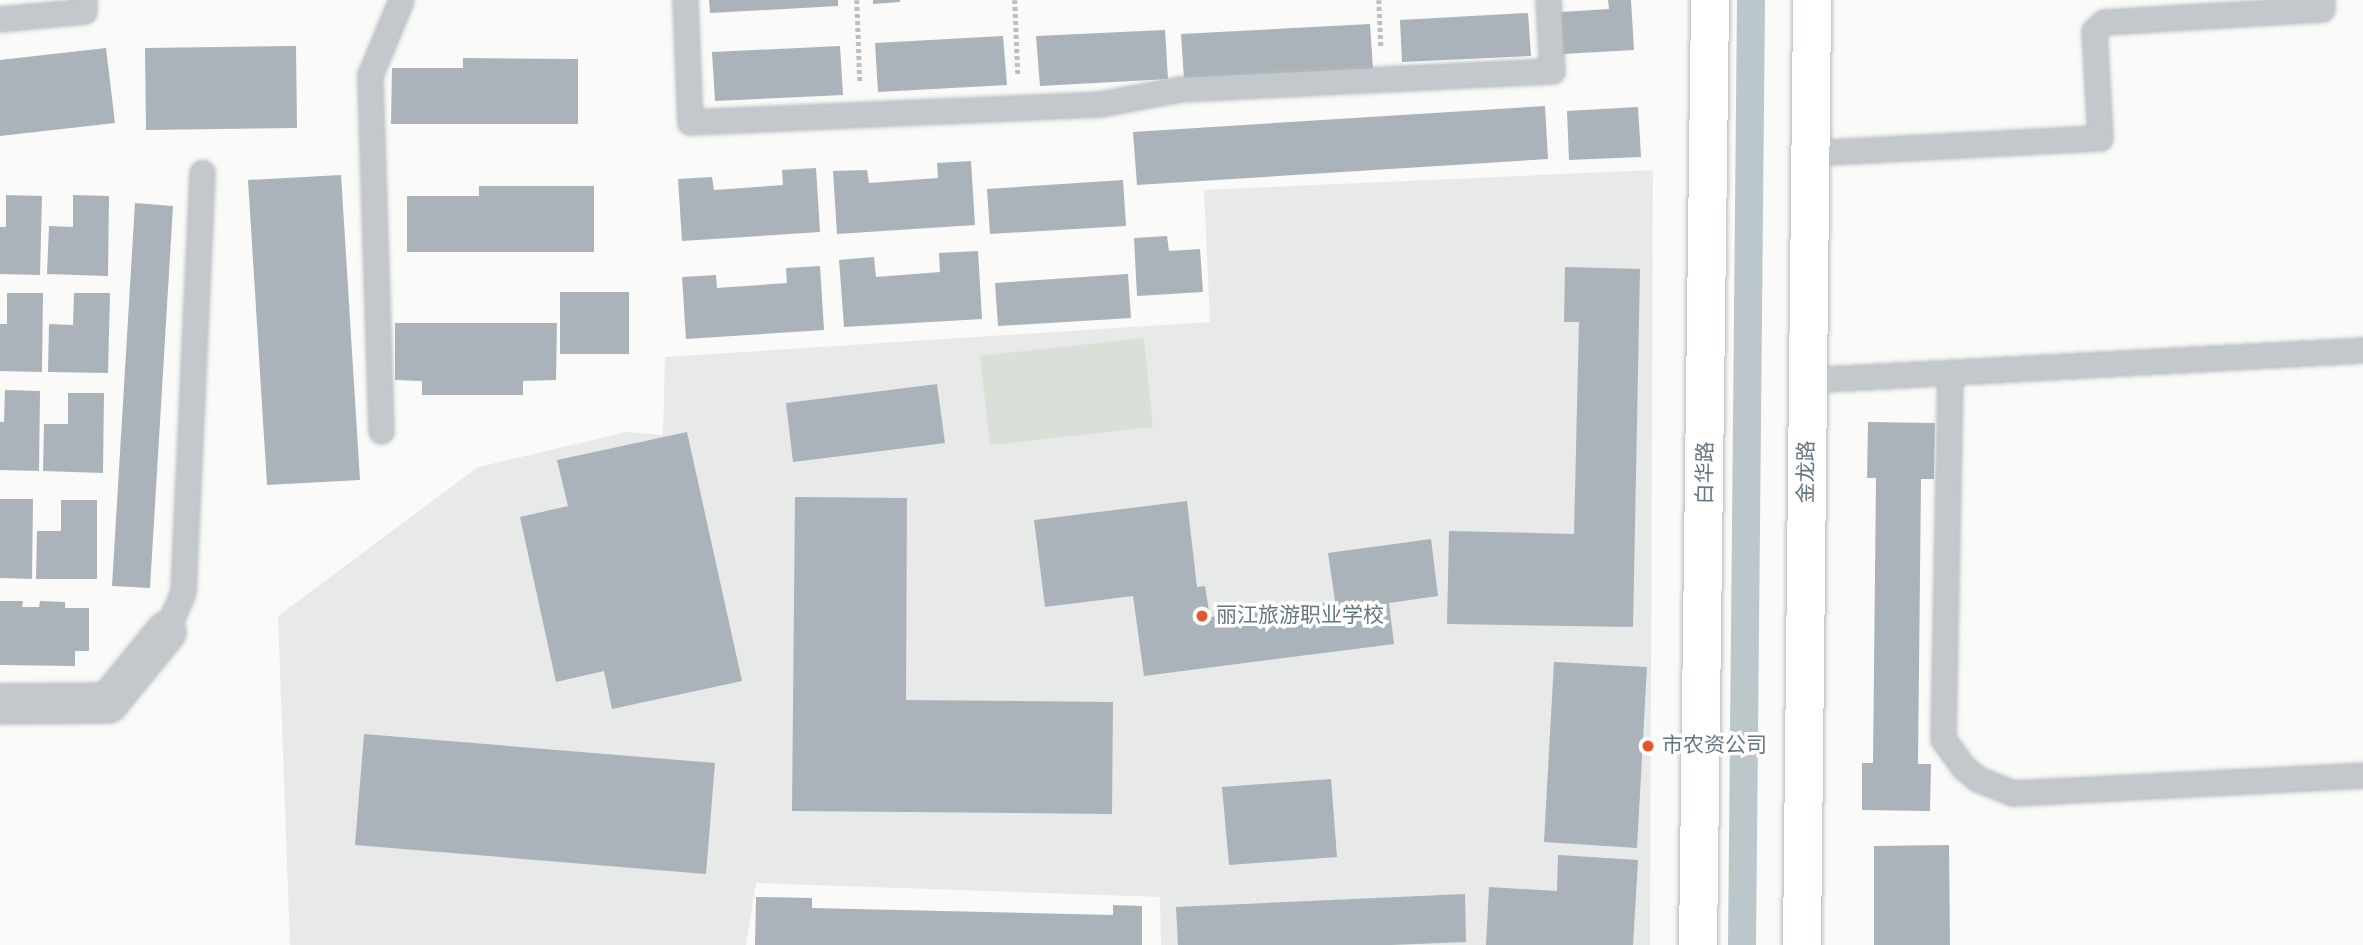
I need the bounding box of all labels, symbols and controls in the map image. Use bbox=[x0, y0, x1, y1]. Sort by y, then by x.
street label: 金龙路 bbox=[1794, 440, 1820, 504]
street label: 白华路 bbox=[1693, 441, 1719, 505]
place label: 丽江旅游职业学校 bbox=[1216, 603, 1384, 629]
marker: 丽江旅游职业学校 bbox=[1194, 608, 1210, 624]
place label: 市农资公司 bbox=[1662, 733, 1767, 759]
marker: 市农资公司 bbox=[1640, 738, 1656, 754]

